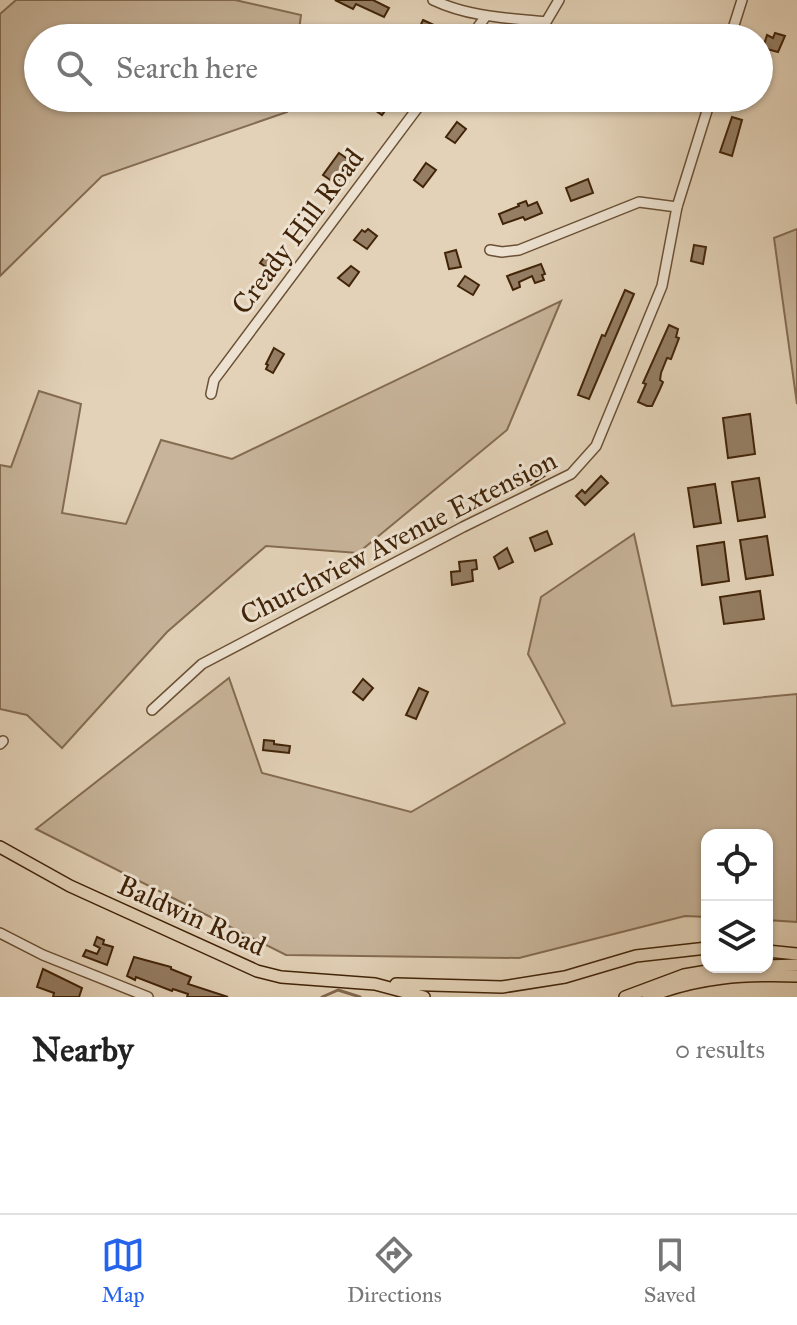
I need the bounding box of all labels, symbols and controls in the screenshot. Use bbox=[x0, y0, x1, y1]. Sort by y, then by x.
search box bbox=[24, 24, 773, 112]
icon: search bbox=[52, 46, 96, 90]
text: Search here bbox=[116, 50, 258, 86]
street label: Cready Hill Road bbox=[224, 141, 371, 321]
street label: Churchview Avenue Extension bbox=[234, 442, 562, 633]
map controls bbox=[701, 829, 773, 973]
button: locate bbox=[701, 829, 773, 901]
street label: Baldwin Road bbox=[112, 867, 271, 964]
button: layers bbox=[701, 901, 773, 973]
text: Nearby bbox=[32, 1029, 134, 1070]
text: 0 results bbox=[675, 1033, 765, 1065]
tab: Map bbox=[101, 1233, 145, 1308]
tab: Directions bbox=[347, 1233, 442, 1308]
tab: Saved bbox=[644, 1233, 696, 1308]

